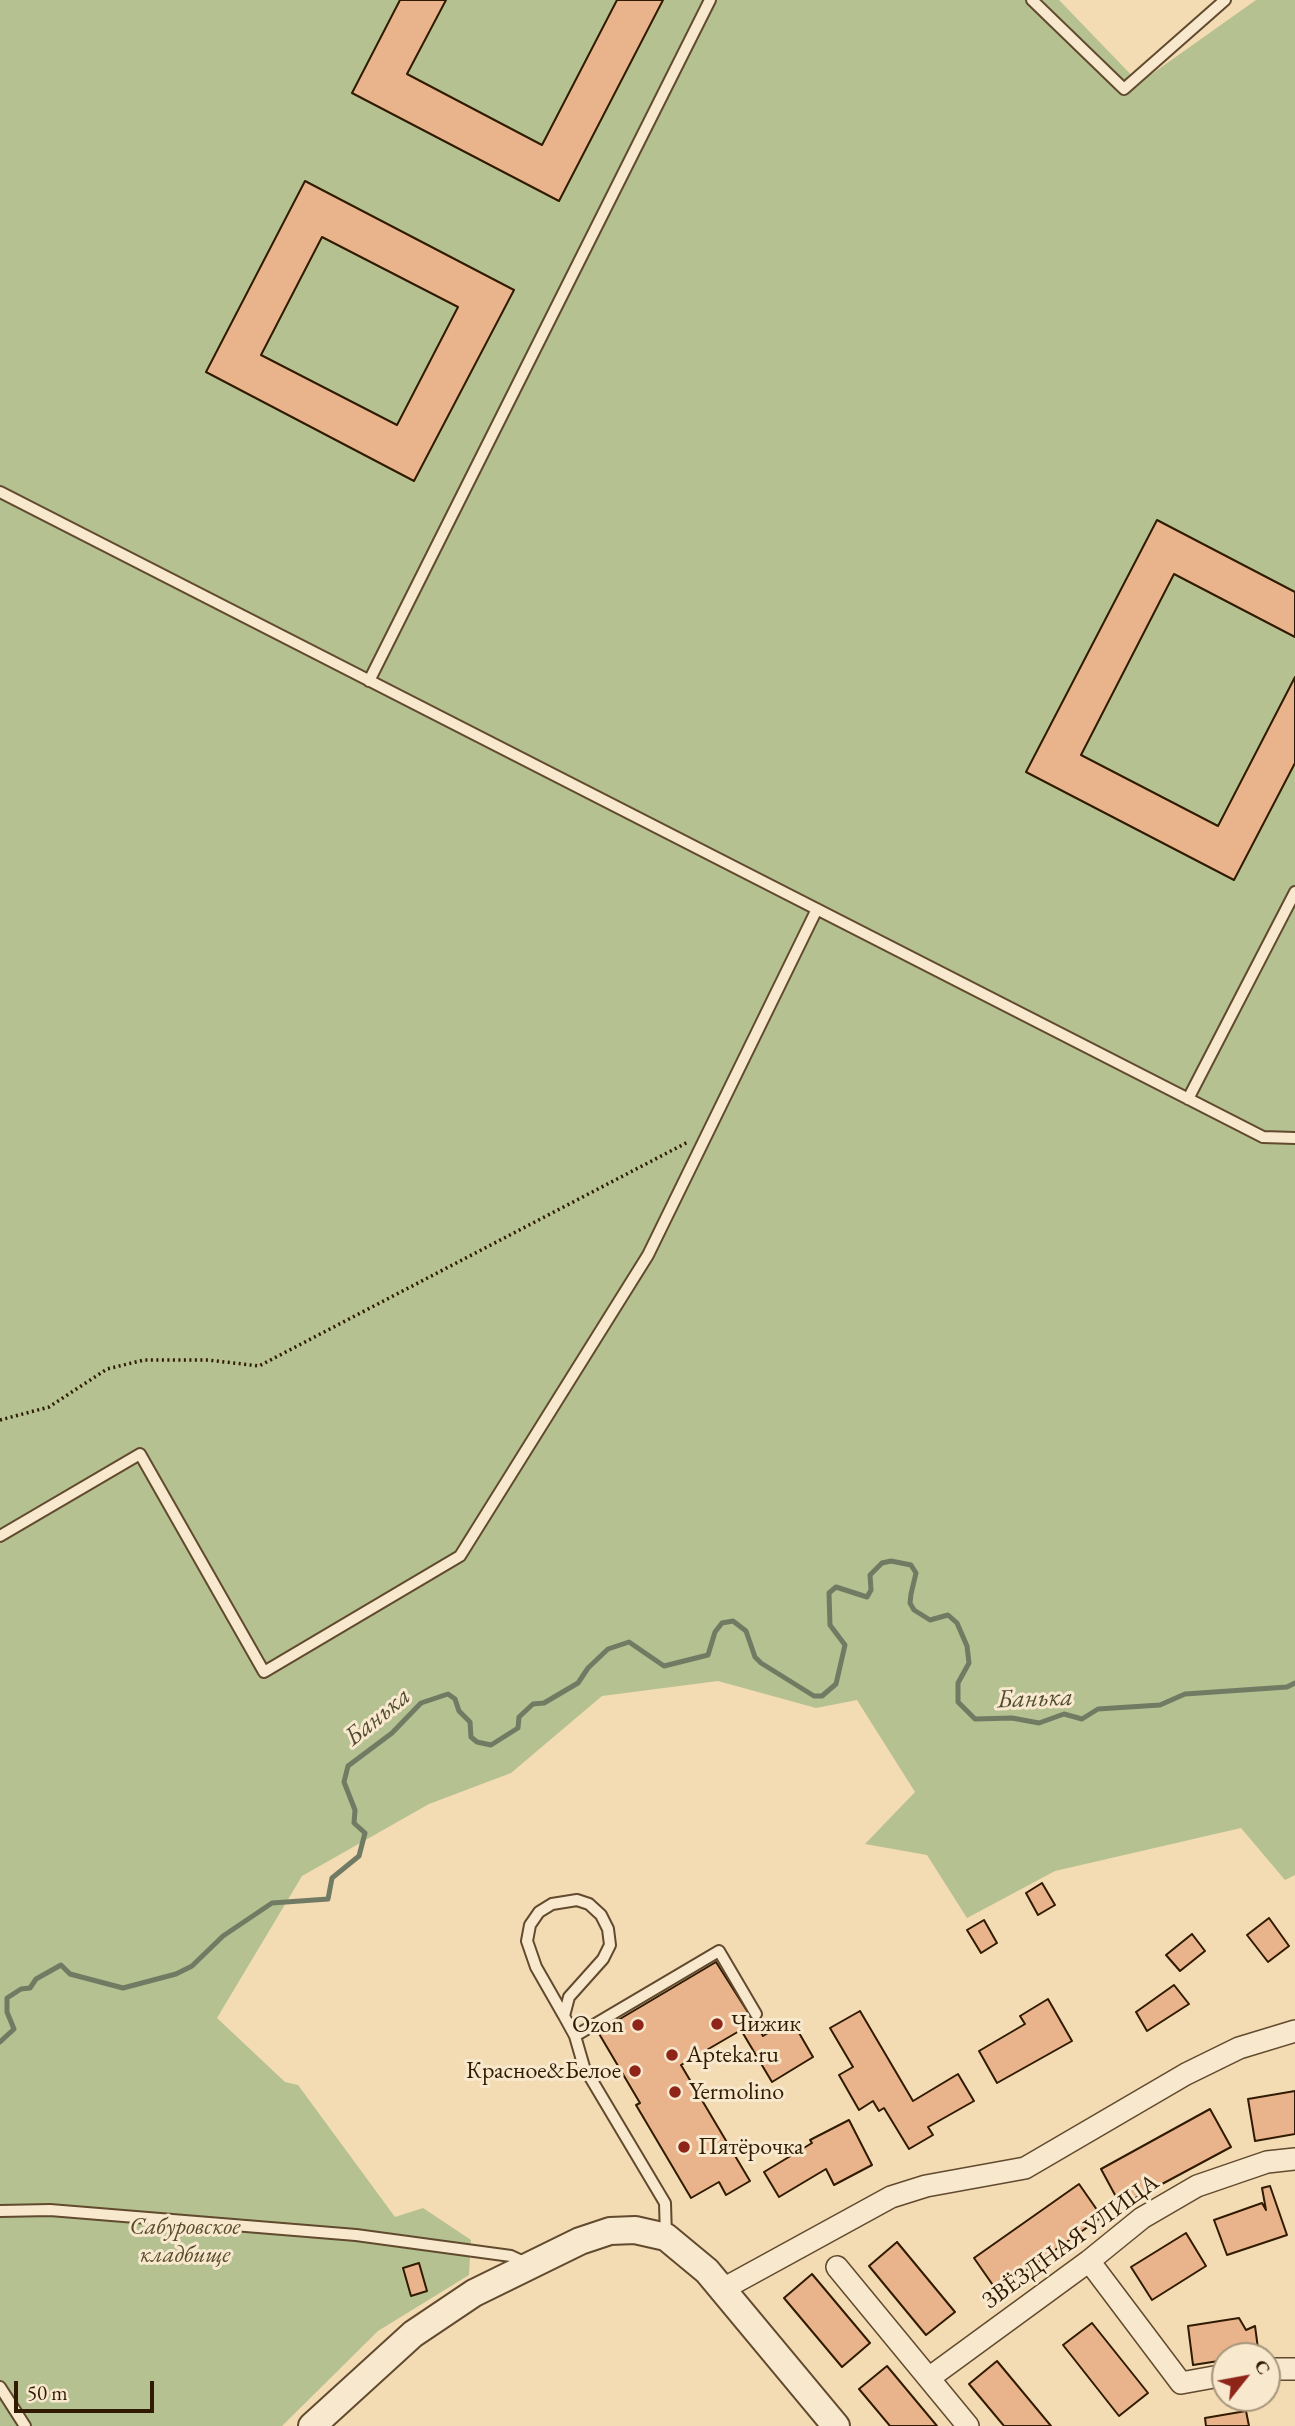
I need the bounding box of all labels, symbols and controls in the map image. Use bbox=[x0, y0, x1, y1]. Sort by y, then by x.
water label: Банька bbox=[339, 1681, 417, 1753]
water label: Банька bbox=[996, 1682, 1074, 1716]
place label: Чижик bbox=[731, 2010, 801, 2038]
place label: Ozon bbox=[572, 2011, 624, 2039]
marker: Чижик bbox=[709, 2016, 725, 2032]
marker: Ozon bbox=[630, 2017, 646, 2033]
place label: Apteka.ru bbox=[686, 2041, 779, 2069]
marker: Apteka.ru bbox=[664, 2047, 680, 2063]
place label: Красное&Белое bbox=[466, 2057, 621, 2085]
marker: Красное&Белое bbox=[627, 2063, 643, 2079]
place label: Yermolino bbox=[689, 2078, 784, 2106]
marker: Yermolino bbox=[667, 2084, 683, 2100]
place label: Пятёрочка bbox=[698, 2133, 804, 2161]
marker: Пятёрочка bbox=[676, 2139, 692, 2155]
street label: ЗВЁЗДНАЯ УЛИЦА bbox=[977, 2168, 1165, 2316]
park label: Сабуровское кладбище bbox=[130, 2213, 240, 2269]
north arrow bbox=[1211, 2342, 1281, 2412]
text: С bbox=[1249, 2355, 1277, 2379]
scale bar bbox=[18, 2366, 158, 2410]
text: 50 m bbox=[27, 2379, 68, 2406]

